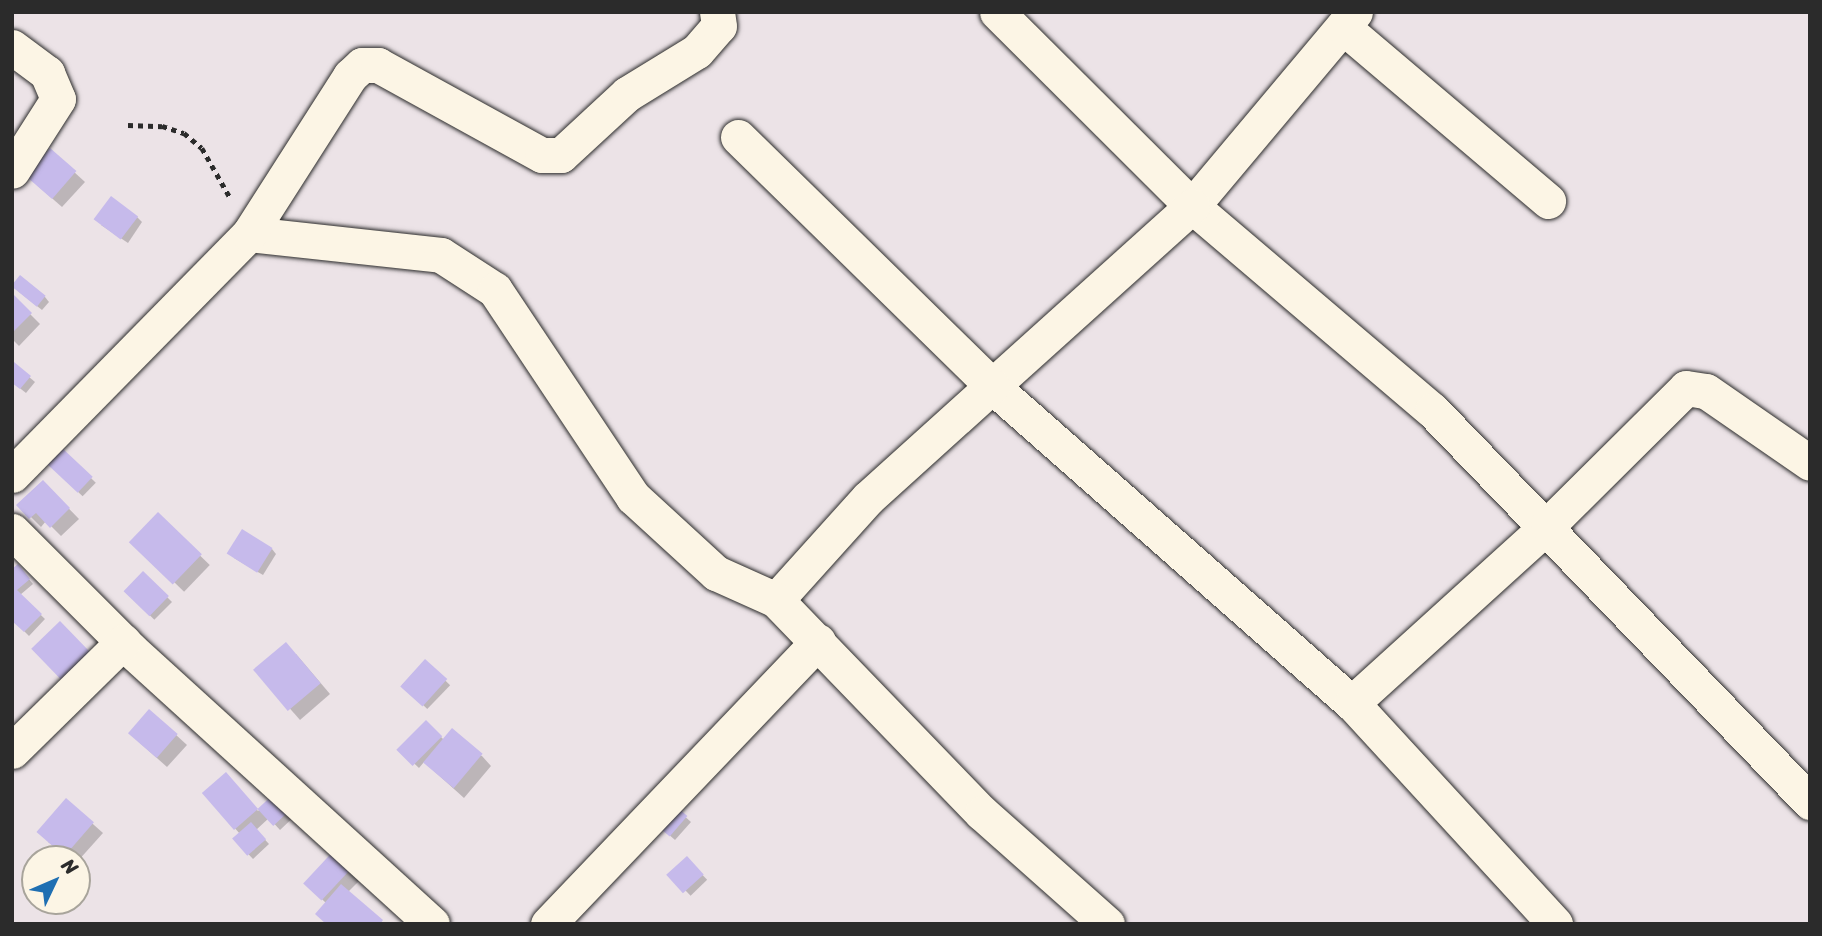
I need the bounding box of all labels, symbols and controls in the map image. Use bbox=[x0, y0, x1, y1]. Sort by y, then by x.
north arrow bbox=[21, 845, 91, 915]
text: N bbox=[54, 850, 86, 883]

